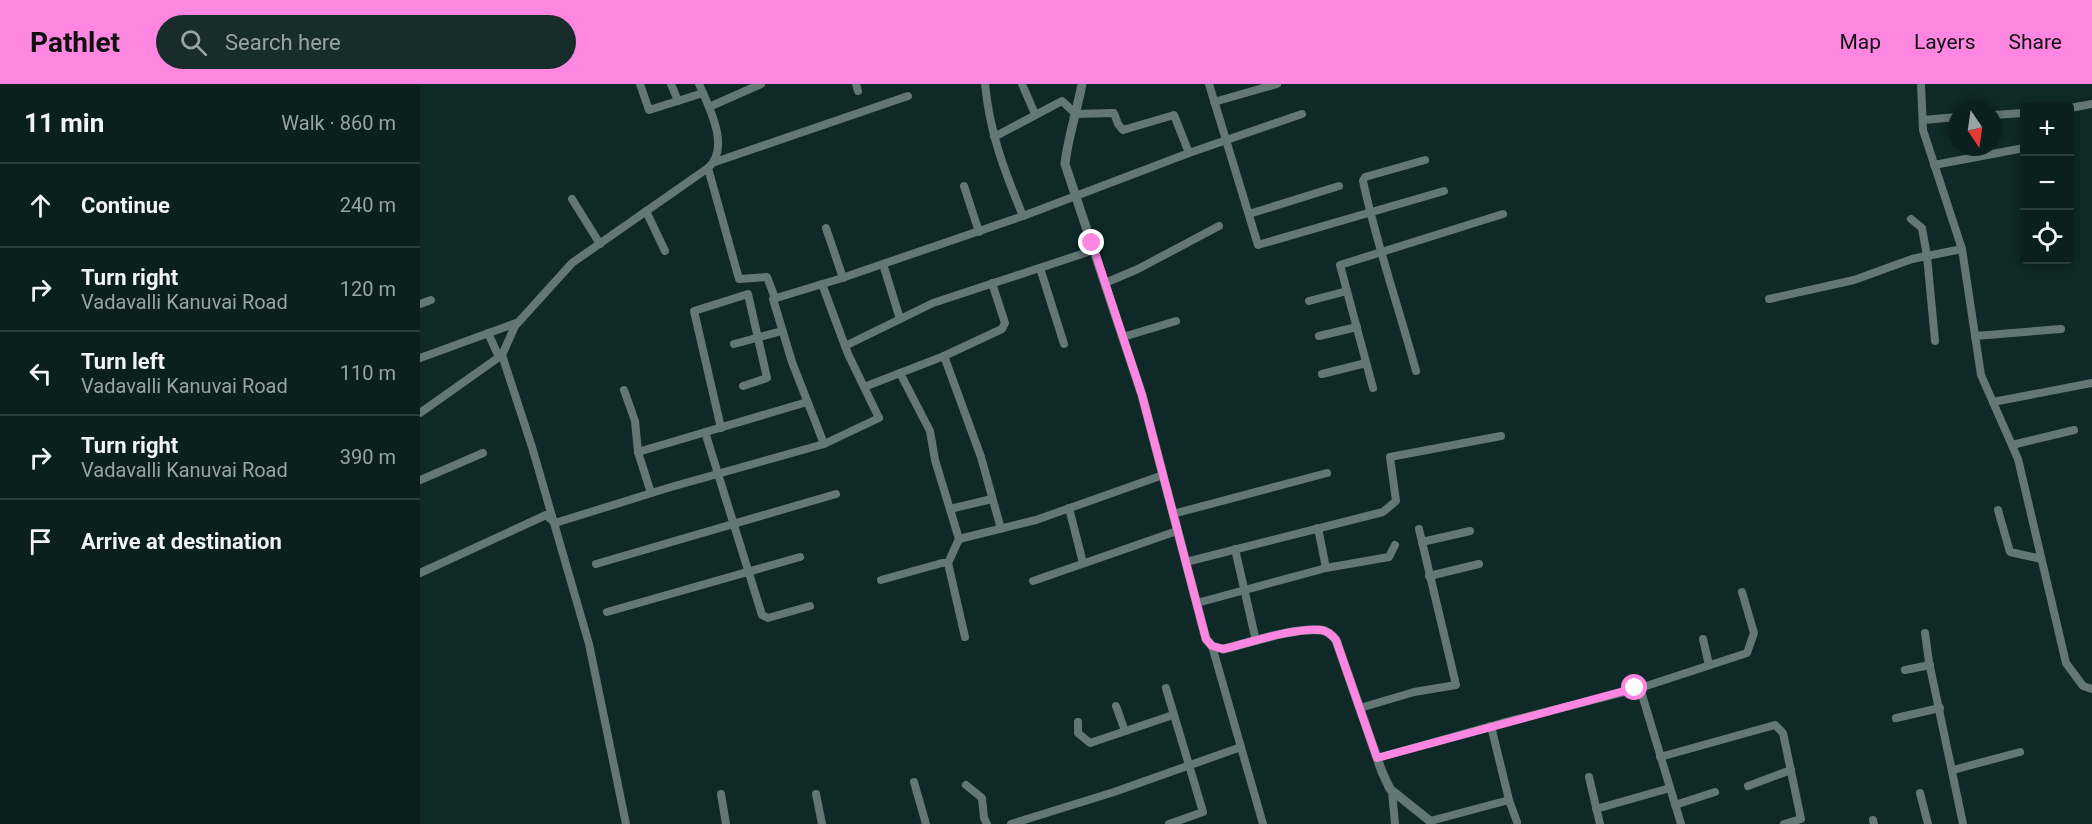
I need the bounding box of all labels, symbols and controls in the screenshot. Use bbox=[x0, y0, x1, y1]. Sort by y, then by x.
search box bbox=[156, 15, 576, 69]
text: Pathlet bbox=[30, 26, 120, 59]
icon: search bbox=[177, 26, 210, 59]
text: Search here bbox=[225, 30, 341, 55]
text: Map bbox=[1839, 30, 1881, 54]
text: Layers bbox=[1914, 30, 1975, 54]
text: Share bbox=[2008, 30, 2062, 54]
north arrow bbox=[1948, 102, 2002, 156]
map controls bbox=[2020, 102, 2074, 264]
button: + bbox=[2020, 102, 2074, 156]
text: 11 min bbox=[24, 108, 104, 138]
text: Walk · 860 m bbox=[281, 111, 396, 135]
button: − bbox=[2020, 156, 2074, 210]
icon: ahead bbox=[24, 189, 57, 222]
text: Continue bbox=[81, 193, 170, 218]
text: 240 m bbox=[340, 193, 396, 217]
button: locate bbox=[2020, 210, 2074, 264]
route end bbox=[1078, 229, 1104, 255]
text: Turn right bbox=[81, 265, 178, 290]
icon: right bbox=[24, 273, 57, 306]
text: 120 m bbox=[340, 277, 396, 301]
text: Vadavalli Kanuvai Road bbox=[81, 290, 288, 314]
text: Turn left bbox=[81, 349, 165, 374]
icon: left bbox=[24, 357, 57, 390]
text: 110 m bbox=[340, 361, 396, 385]
text: Vadavalli Kanuvai Road bbox=[81, 374, 288, 398]
text: Turn right bbox=[81, 433, 178, 458]
icon: right bbox=[24, 441, 57, 474]
text: 390 m bbox=[340, 445, 396, 469]
text: Vadavalli Kanuvai Road bbox=[81, 458, 288, 482]
icon: arrive bbox=[24, 525, 57, 558]
text: Arrive at destination bbox=[81, 529, 282, 554]
route start bbox=[1621, 674, 1647, 700]

